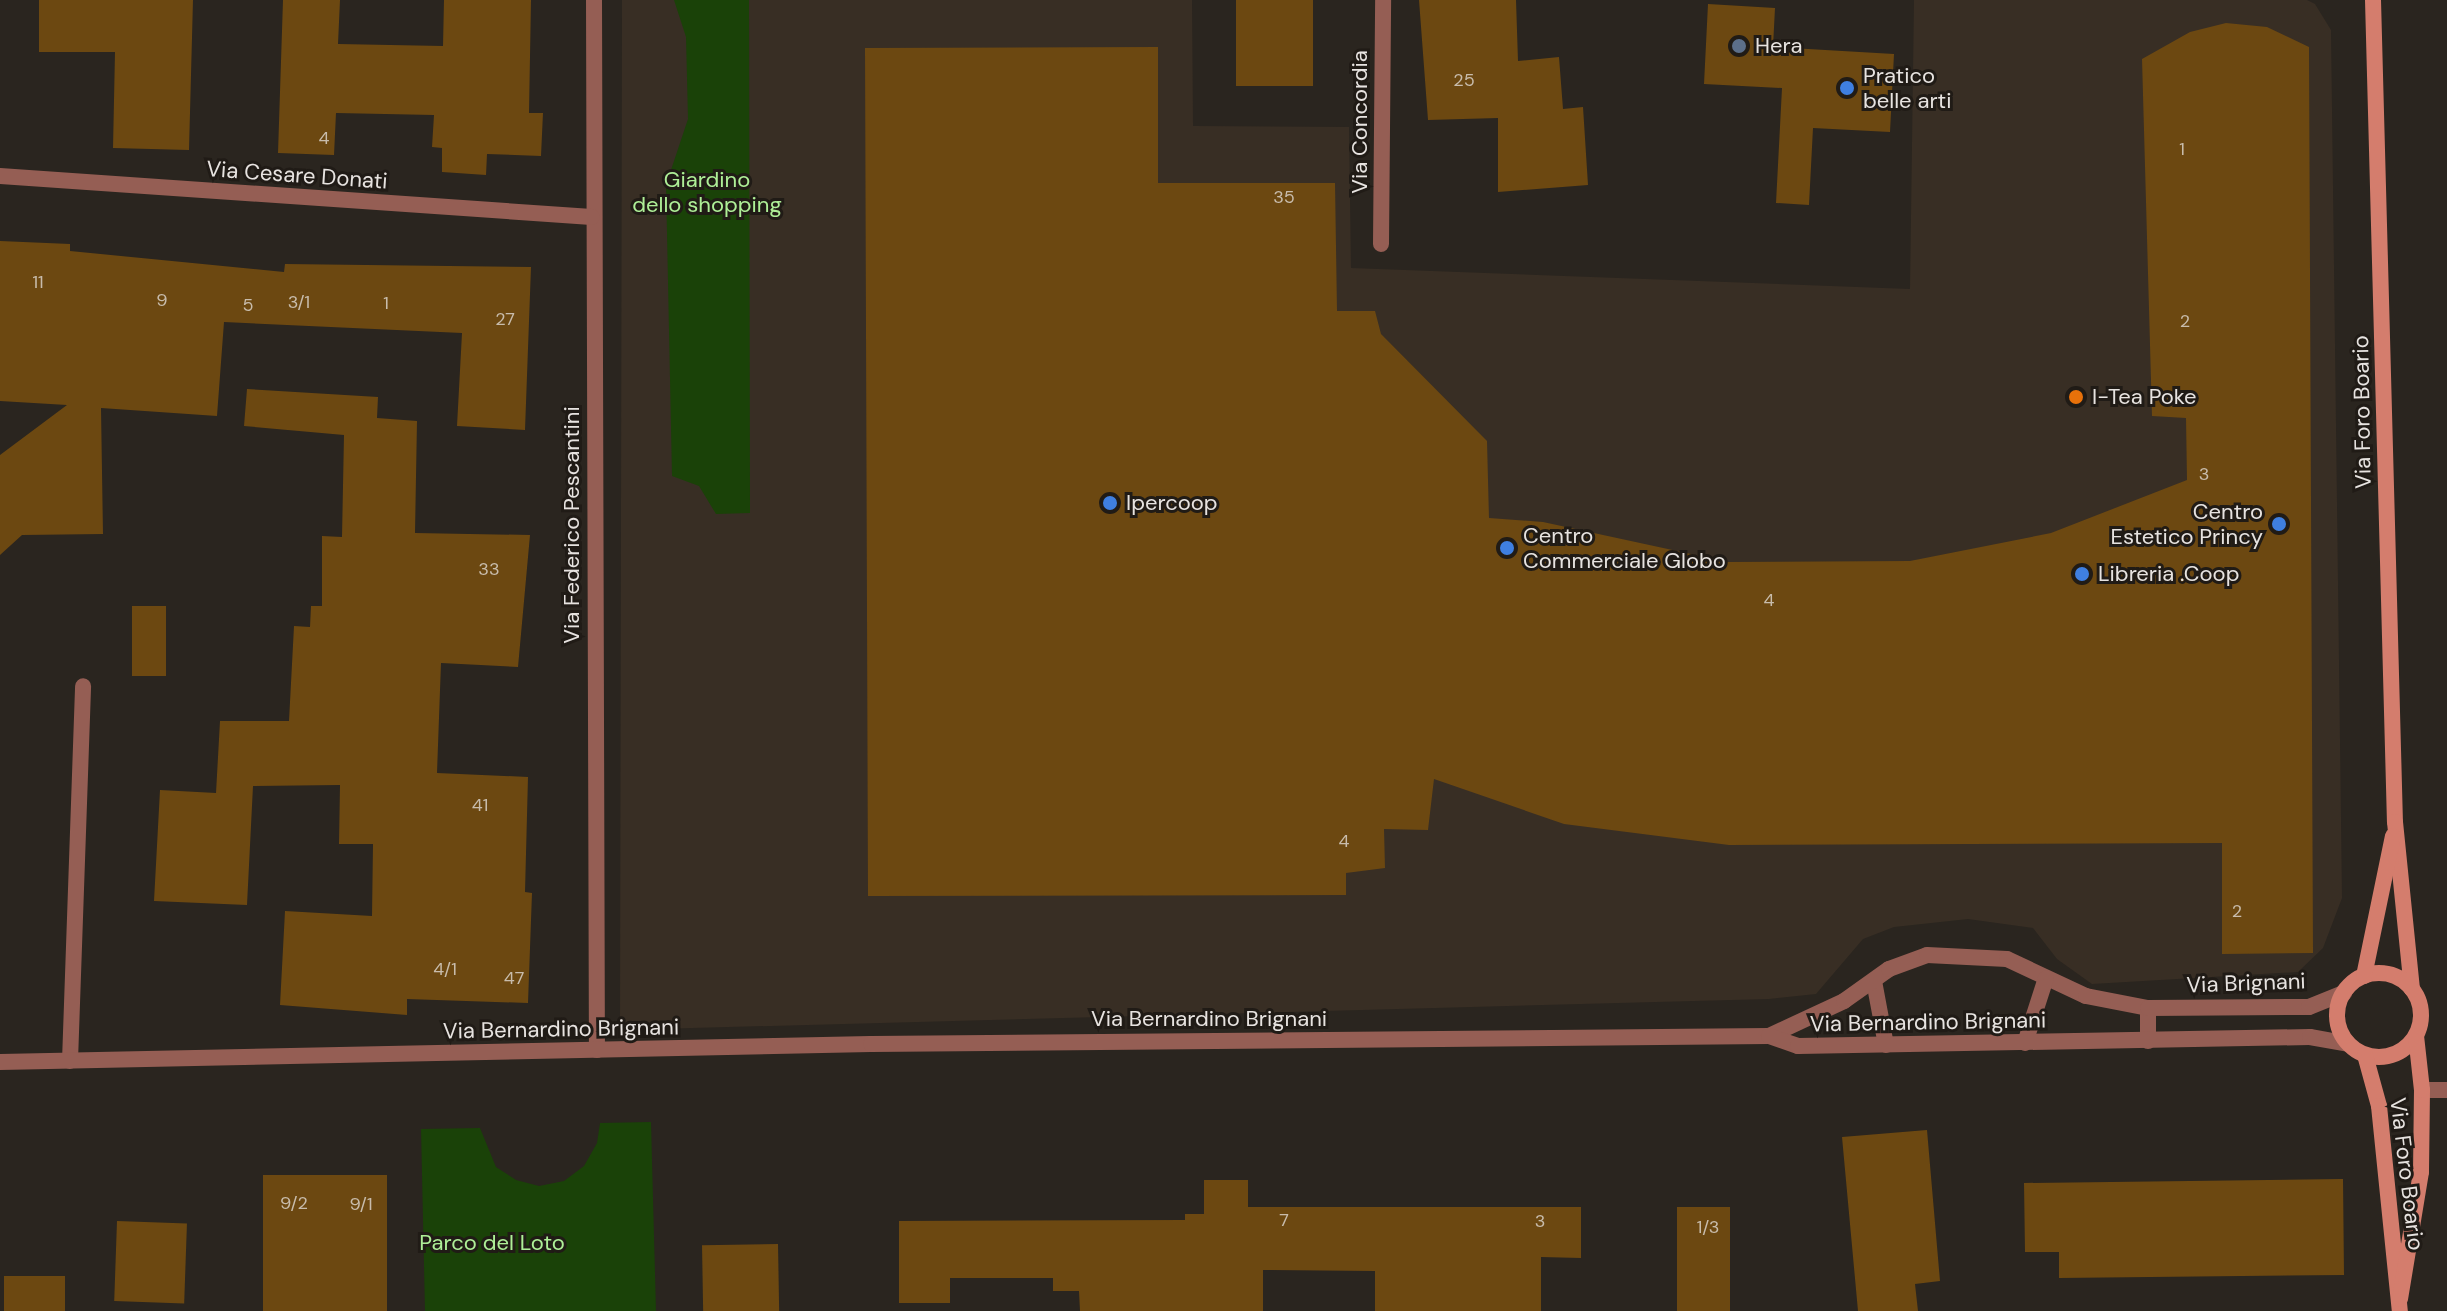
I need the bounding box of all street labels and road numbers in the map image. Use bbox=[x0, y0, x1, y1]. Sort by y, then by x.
street label: Via Concordia bbox=[1347, 50, 1373, 194]
street label: Via Cesare Donati bbox=[206, 156, 388, 194]
street label: Via Foro Boario bbox=[2347, 335, 2377, 489]
street label: Via Federico Pescantini bbox=[559, 406, 585, 644]
street label: Via Brignani bbox=[2186, 968, 2306, 998]
street label: Via Bernardino Brignani bbox=[1091, 1006, 1327, 1032]
street label: Via Bernardino Brignani bbox=[1810, 1007, 2046, 1037]
street label: Via Bernardino Brignani bbox=[443, 1014, 679, 1044]
street label: Via Foro Boario bbox=[2385, 1096, 2429, 1252]

